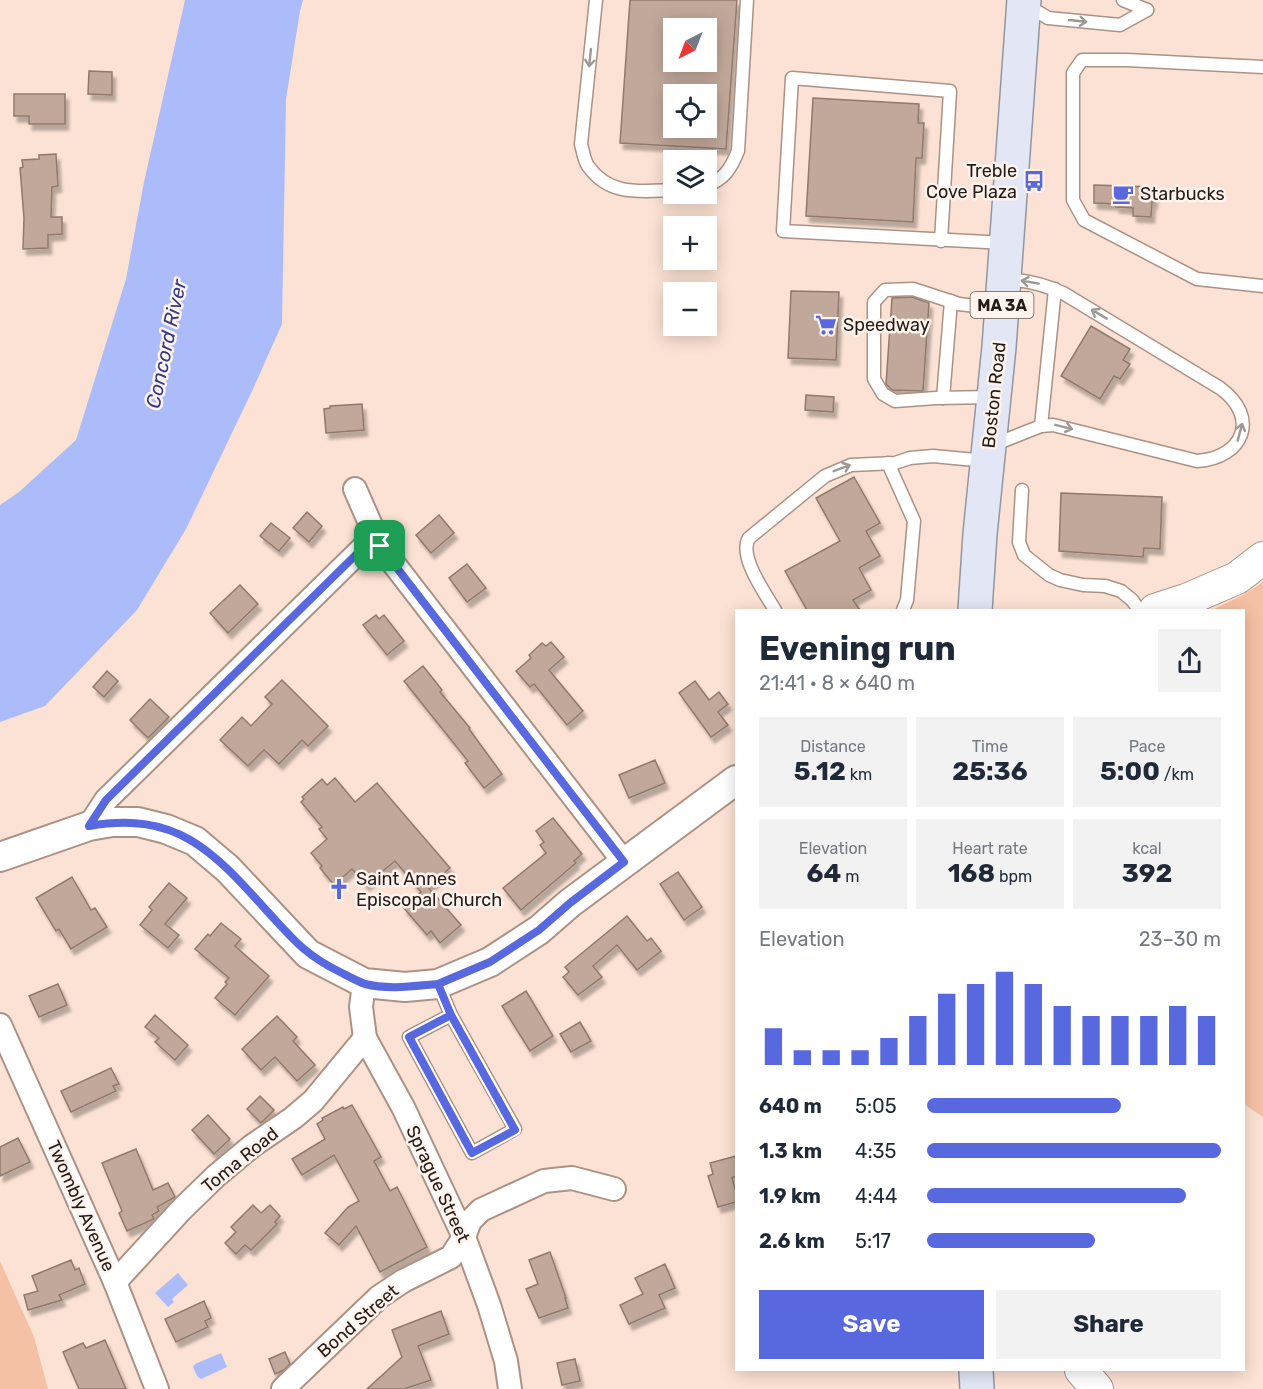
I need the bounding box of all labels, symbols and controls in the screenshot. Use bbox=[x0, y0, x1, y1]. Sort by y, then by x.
one-way arrow bbox=[1068, 16, 1088, 27]
north arrow bbox=[663, 18, 717, 72]
map controls bbox=[663, 18, 717, 336]
one-way arrow bbox=[584, 48, 595, 68]
button: locate bbox=[663, 84, 717, 138]
button: layers bbox=[663, 150, 717, 204]
place label: Treble Cove Plaza bbox=[926, 160, 1017, 203]
bus stop icon: Treble Cove Plaza bbox=[1022, 169, 1046, 193]
cafe icon: Starbucks bbox=[1111, 182, 1135, 206]
place label: Starbucks bbox=[1140, 183, 1225, 205]
button: + bbox=[663, 216, 717, 270]
water label: Concord River bbox=[141, 276, 192, 411]
one-way arrow bbox=[1021, 276, 1040, 287]
button: − bbox=[663, 282, 717, 336]
road number: MA 3A bbox=[970, 292, 1034, 318]
one-way arrow bbox=[1091, 308, 1108, 320]
supermarket icon: Speedway bbox=[814, 313, 838, 337]
place label: Speedway bbox=[843, 314, 930, 336]
street label: Boston Road bbox=[977, 341, 1011, 449]
one-way arrow bbox=[1054, 422, 1073, 434]
one-way arrow bbox=[1235, 422, 1246, 441]
one-way arrow bbox=[832, 462, 851, 473]
pin bbox=[354, 520, 405, 571]
icon: arrive bbox=[363, 529, 396, 562]
text: Evening run bbox=[759, 629, 956, 668]
button: share bbox=[1158, 629, 1221, 692]
text: 21:41 · 8 × 640 m bbox=[759, 671, 915, 695]
text: Distance bbox=[800, 737, 866, 756]
text: Time bbox=[972, 737, 1008, 756]
text: Pace bbox=[1129, 737, 1165, 756]
text: 5.12 bbox=[794, 756, 846, 787]
text: 25:36 bbox=[952, 756, 1028, 787]
text: 5:00 bbox=[1100, 756, 1160, 787]
text: km bbox=[846, 765, 872, 784]
text: /km bbox=[1160, 765, 1194, 784]
text: Elevation bbox=[799, 839, 867, 858]
text: Heart rate bbox=[952, 839, 1028, 858]
text: kcal bbox=[1132, 839, 1162, 858]
text: 64 bbox=[807, 858, 841, 889]
text: 168 bbox=[948, 858, 995, 889]
text: 392 bbox=[1122, 858, 1172, 889]
text: m bbox=[841, 867, 859, 886]
text: bpm bbox=[995, 867, 1032, 886]
place label: Saint Annes Episcopal Church bbox=[356, 868, 502, 911]
church icon: Saint Annes Episcopal Church bbox=[327, 877, 351, 901]
text: Elevation bbox=[759, 927, 845, 951]
text: 23–30 m bbox=[1139, 927, 1221, 951]
text: 640 m bbox=[759, 1094, 822, 1118]
text: 5:05 bbox=[855, 1094, 897, 1118]
street label: Toma Road bbox=[197, 1122, 283, 1198]
street label: Sprague Street bbox=[401, 1122, 475, 1246]
street label: Twombly Avenue bbox=[42, 1137, 120, 1275]
text: 1.3 km bbox=[759, 1139, 822, 1163]
text: 4:35 bbox=[855, 1139, 896, 1163]
text: 1.9 km bbox=[759, 1184, 821, 1208]
text: 4:44 bbox=[855, 1184, 897, 1208]
text: 2.6 km bbox=[759, 1229, 825, 1253]
text: 5:17 bbox=[855, 1229, 891, 1253]
street label: Bond Street bbox=[313, 1280, 403, 1362]
button: Save bbox=[759, 1290, 984, 1359]
button: Share bbox=[996, 1290, 1221, 1359]

